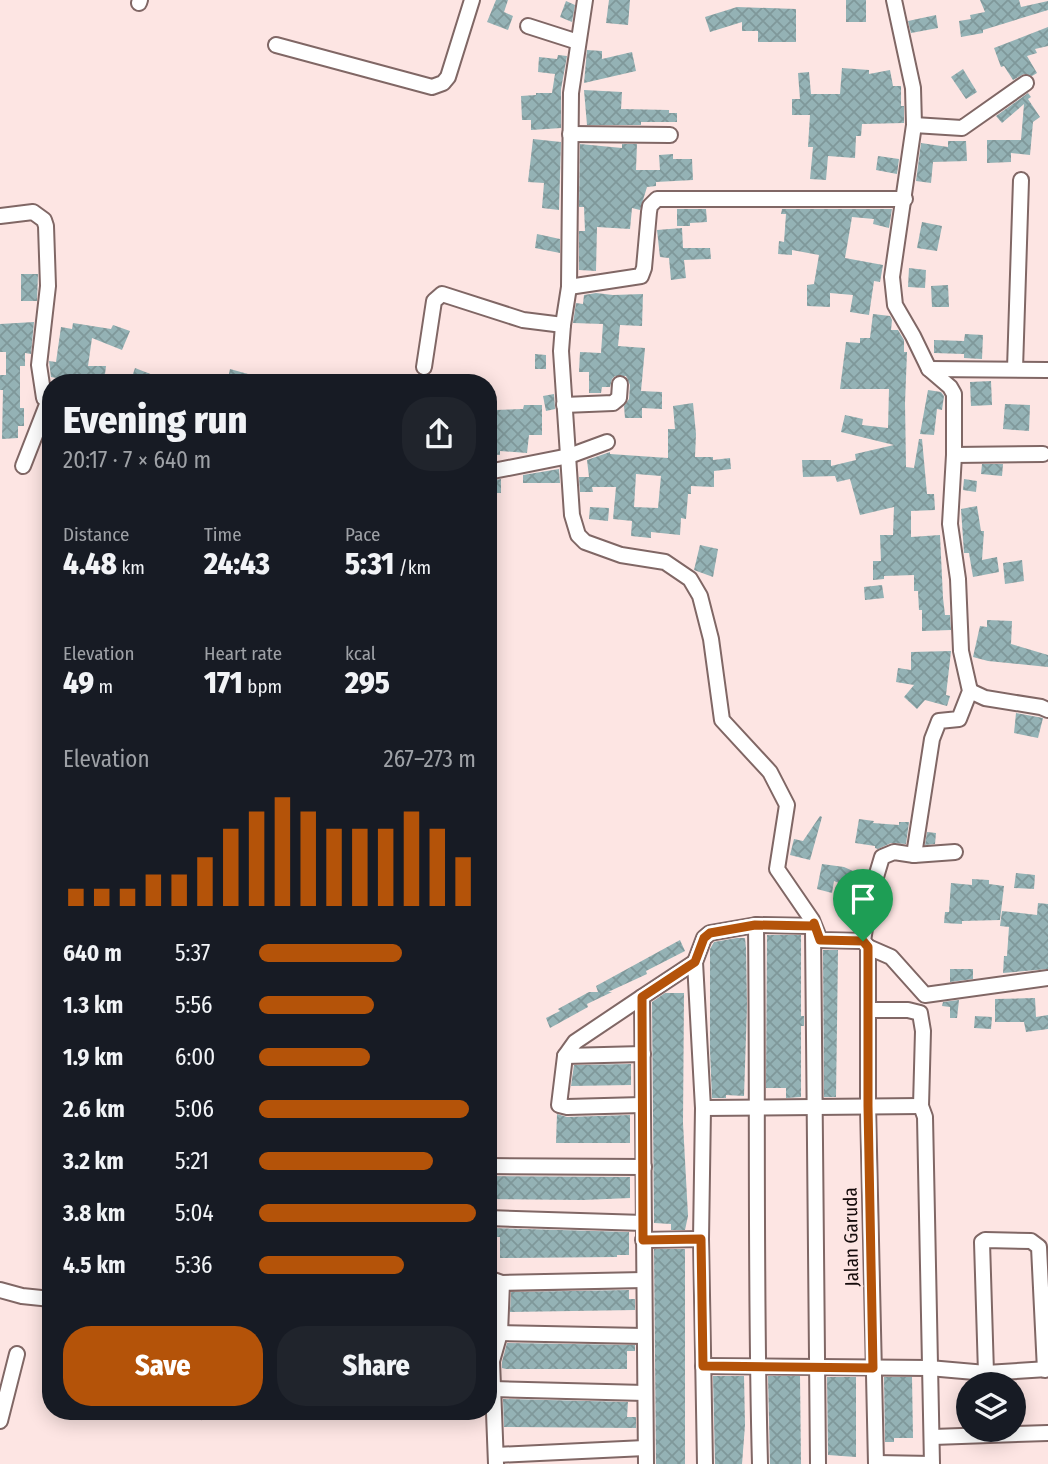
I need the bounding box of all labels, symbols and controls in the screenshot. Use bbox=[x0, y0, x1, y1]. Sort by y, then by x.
text: Evening run bbox=[63, 397, 247, 443]
button: share bbox=[402, 397, 476, 471]
text: 20:17 · 7 × 640 m bbox=[63, 446, 211, 474]
text: Distance bbox=[63, 523, 130, 546]
text: Time bbox=[204, 523, 242, 546]
text: Pace bbox=[345, 523, 380, 546]
text: 4.48 bbox=[63, 546, 117, 582]
text: 24:43 bbox=[204, 546, 270, 582]
text: 5:31 bbox=[345, 546, 394, 582]
text: km bbox=[117, 556, 145, 579]
text: /km bbox=[394, 556, 431, 579]
text: Elevation bbox=[63, 642, 135, 665]
text: Heart rate bbox=[204, 642, 282, 665]
text: kcal bbox=[345, 642, 376, 665]
text: 49 bbox=[63, 665, 94, 701]
text: 171 bbox=[204, 665, 243, 701]
text: 295 bbox=[345, 665, 390, 701]
text: m bbox=[94, 675, 113, 698]
text: bpm bbox=[243, 675, 282, 698]
text: Elevation bbox=[63, 745, 150, 773]
text: 267–273 m bbox=[384, 745, 476, 773]
pin bbox=[833, 869, 893, 941]
icon: arrive bbox=[844, 880, 882, 918]
text: 640 m bbox=[63, 939, 122, 967]
text: 5:37 bbox=[175, 939, 210, 967]
text: 1.3 km bbox=[63, 991, 123, 1019]
text: 5:56 bbox=[175, 991, 213, 1019]
text: 1.9 km bbox=[63, 1043, 123, 1071]
text: 6:00 bbox=[175, 1043, 215, 1071]
text: 2.6 km bbox=[63, 1095, 125, 1123]
text: 5:06 bbox=[175, 1095, 214, 1123]
text: 3.2 km bbox=[63, 1147, 124, 1175]
text: 5:21 bbox=[175, 1147, 209, 1175]
street label: Jalan Garuda bbox=[839, 1187, 863, 1287]
text: 3.8 km bbox=[63, 1199, 125, 1227]
text: 5:04 bbox=[175, 1199, 214, 1227]
text: 4.5 km bbox=[63, 1251, 126, 1279]
text: 5:36 bbox=[175, 1251, 212, 1279]
button: Save bbox=[63, 1326, 263, 1406]
button: Share bbox=[277, 1326, 476, 1406]
map controls bbox=[956, 1372, 1026, 1442]
button: layers bbox=[956, 1372, 1026, 1442]

